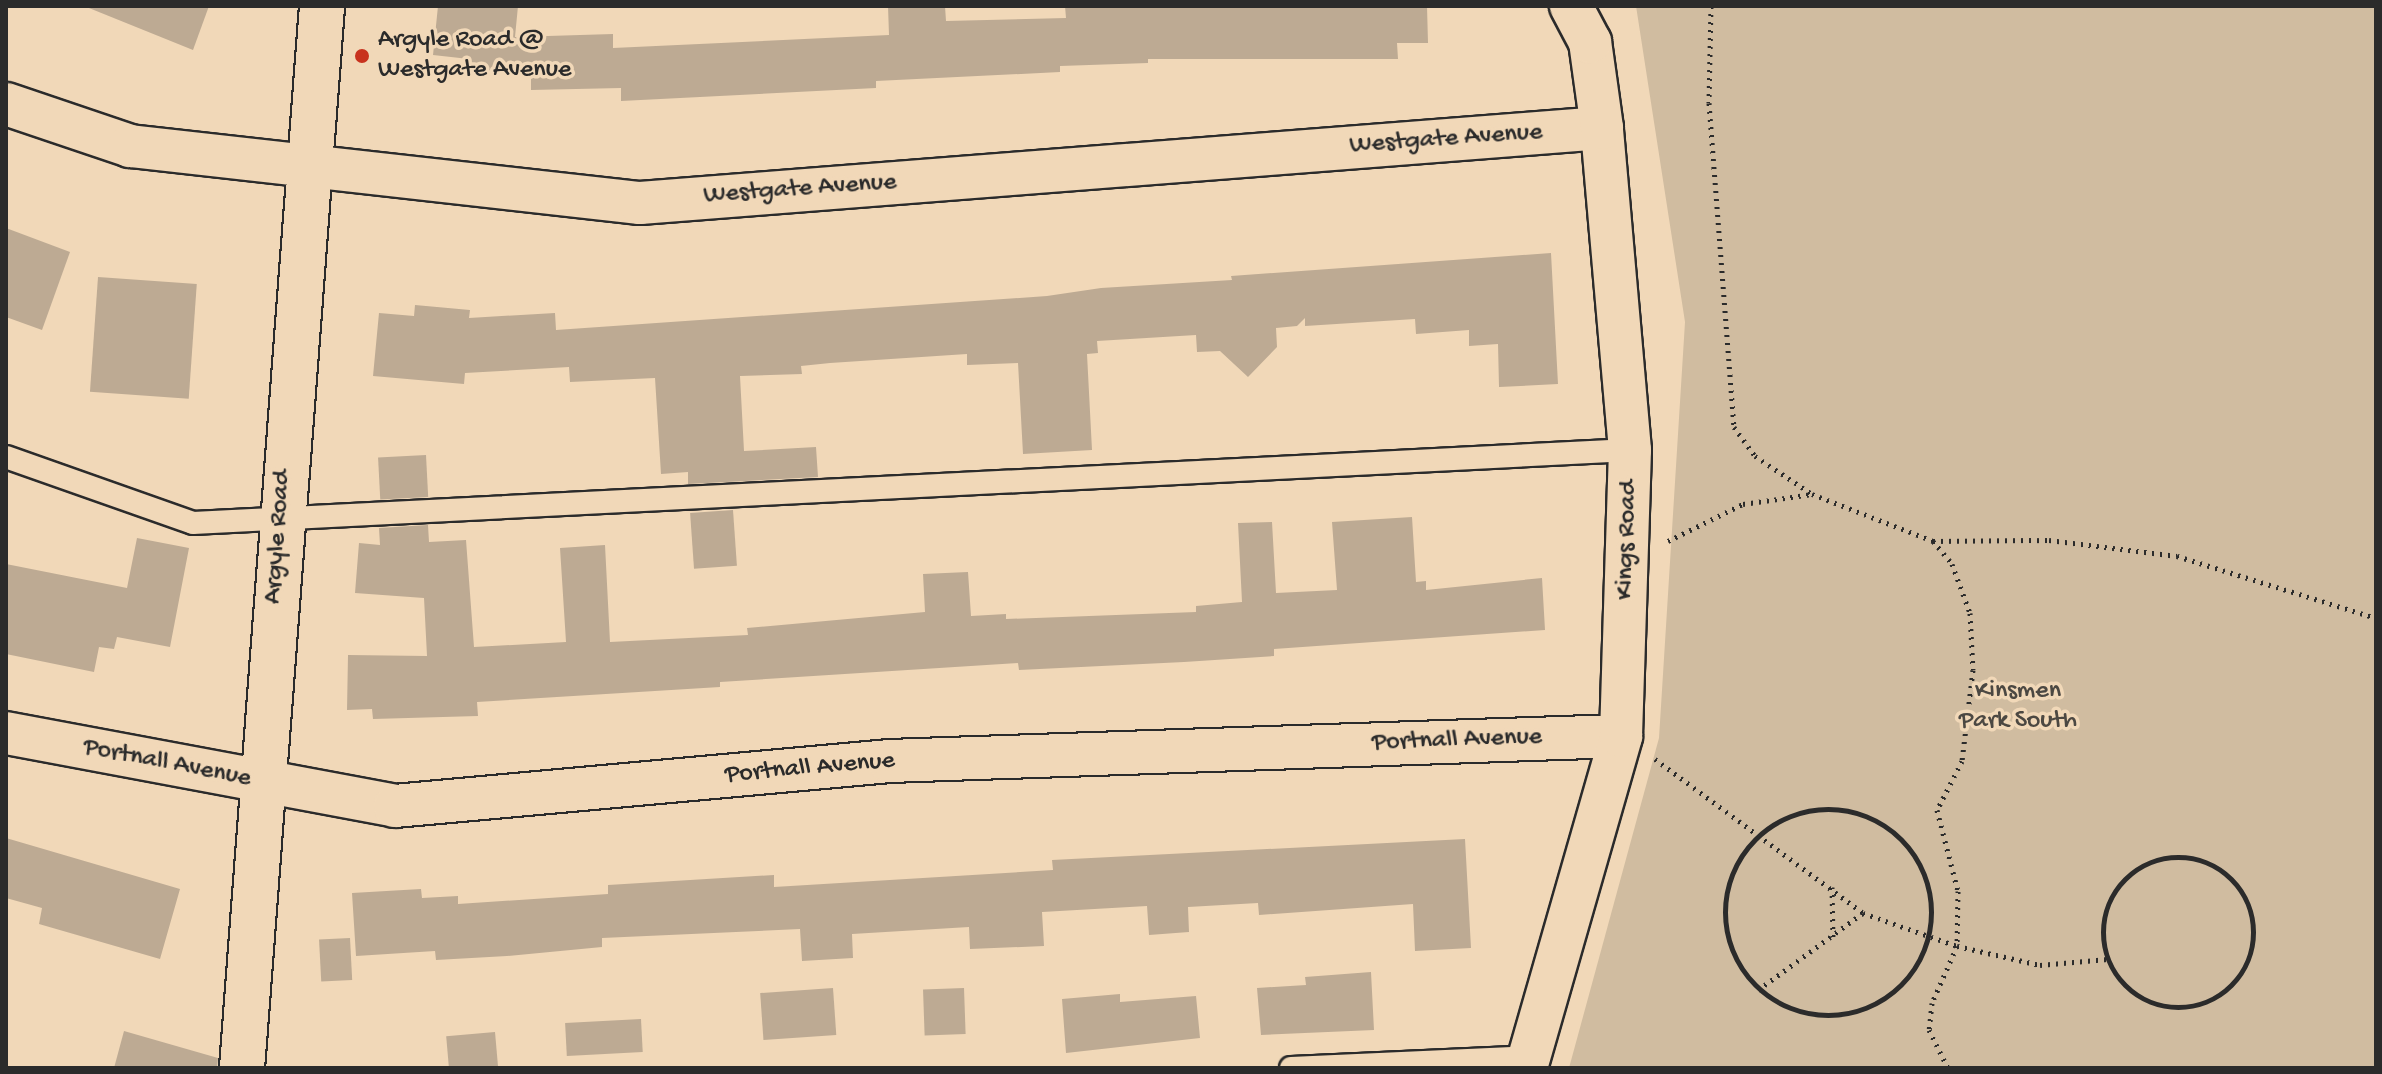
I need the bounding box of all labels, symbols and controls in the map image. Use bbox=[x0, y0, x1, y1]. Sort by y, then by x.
place label: Argyle Road @ Westgate Avenue bbox=[378, 25, 571, 86]
marker: Argyle Road @ Westgate Avenue bbox=[353, 47, 371, 65]
street label: Westgate Avenue bbox=[1348, 118, 1544, 162]
street label: Westgate Avenue bbox=[702, 168, 898, 212]
street label: Argyle Road bbox=[259, 469, 299, 605]
street label: Kings Road bbox=[1610, 480, 1646, 600]
park label: Kinsmen Park South bbox=[1959, 676, 2077, 738]
street label: Portnall Avenue bbox=[1371, 722, 1543, 760]
street label: Portnall Avenue bbox=[80, 732, 254, 796]
street label: Portnall Avenue bbox=[724, 746, 896, 792]

